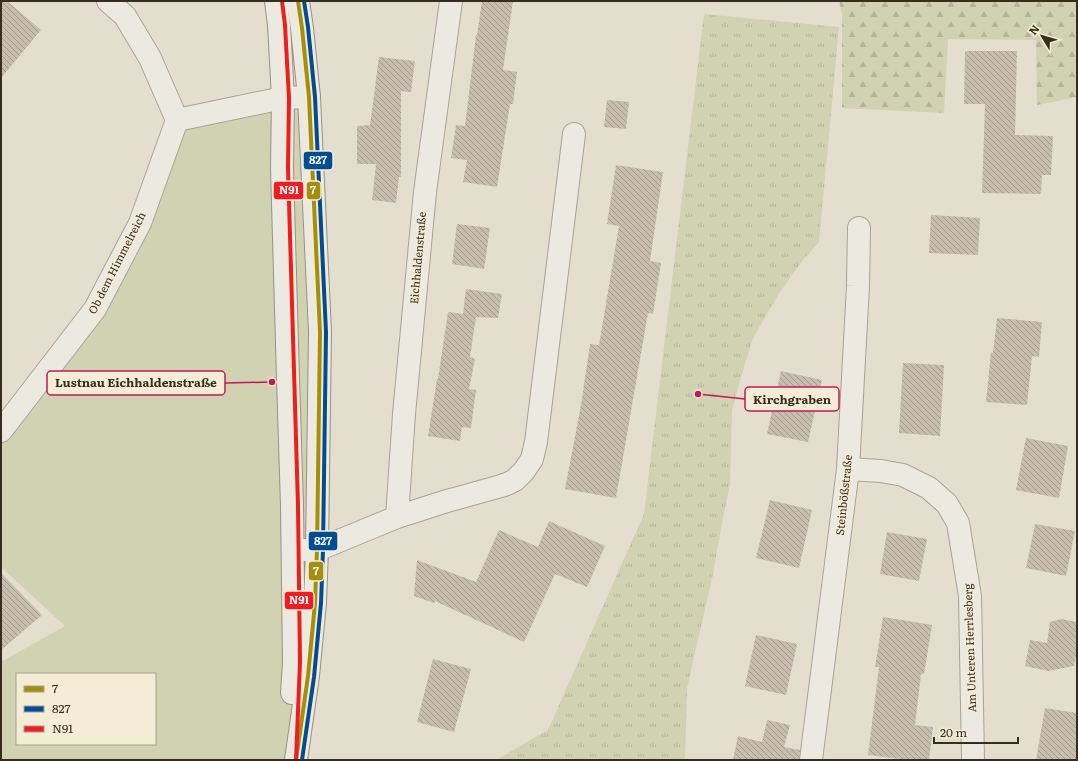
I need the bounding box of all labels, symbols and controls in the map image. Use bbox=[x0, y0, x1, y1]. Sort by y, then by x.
north arrow bbox=[1022, 16, 1062, 56]
text: N bbox=[1024, 21, 1042, 38]
line badge: 827 bbox=[303, 151, 333, 170]
text: 827 bbox=[309, 151, 327, 167]
line badge: N91 bbox=[273, 181, 304, 200]
text: N91 bbox=[279, 181, 300, 197]
line badge: 7 bbox=[306, 181, 321, 200]
text: 7 bbox=[310, 181, 316, 197]
street label: Ob dem Himmelreich bbox=[83, 209, 149, 316]
street label: Eichhaldenstraße bbox=[405, 211, 429, 305]
callout: Lustnau Eichhaldenstraße bbox=[47, 371, 225, 395]
text: Lustnau Eichhaldenstraße bbox=[55, 373, 217, 391]
callout: Kirchgraben bbox=[745, 387, 839, 411]
text: Kirchgraben bbox=[753, 390, 832, 408]
street label: Steinbößstraße bbox=[831, 453, 855, 536]
line badge: 827 bbox=[308, 531, 338, 551]
text: 827 bbox=[314, 532, 332, 548]
line badge: 7 bbox=[308, 561, 324, 581]
text: 7 bbox=[313, 562, 319, 578]
street label: Am Unteren Herrlesberg bbox=[959, 582, 979, 713]
line badge: N91 bbox=[284, 591, 314, 610]
text: N91 bbox=[289, 591, 310, 607]
legend bbox=[16, 673, 156, 745]
text: 7 bbox=[52, 679, 58, 697]
text: 827 bbox=[52, 699, 70, 717]
text: N91 bbox=[52, 719, 73, 737]
scale bar bbox=[934, 719, 1018, 745]
text: 20 m bbox=[940, 723, 967, 741]

